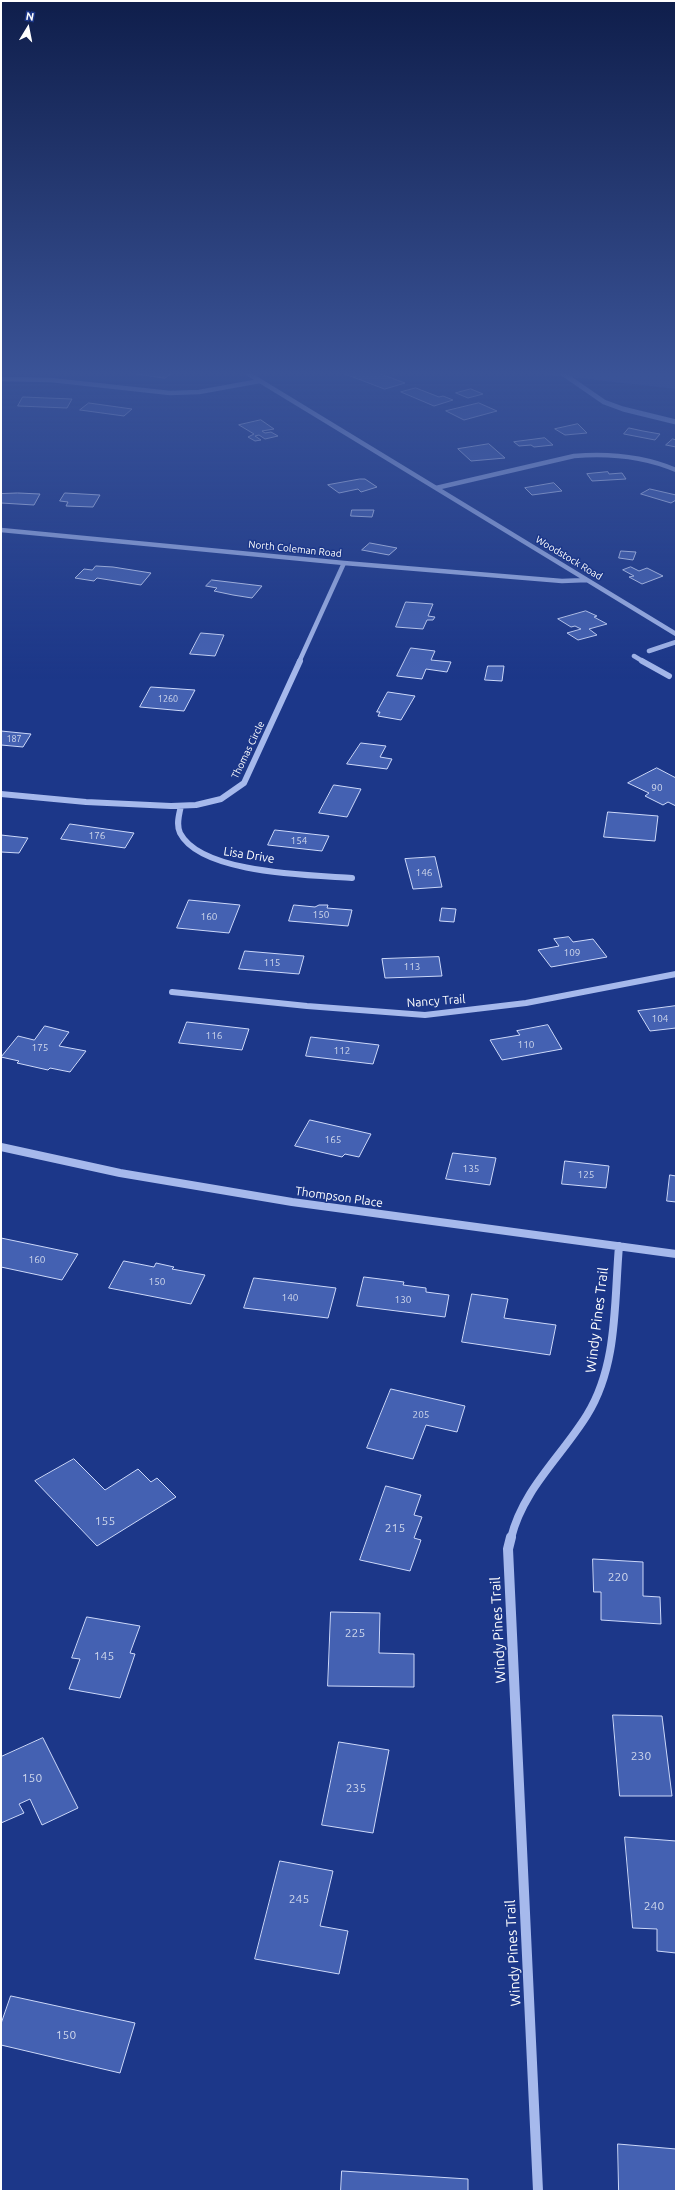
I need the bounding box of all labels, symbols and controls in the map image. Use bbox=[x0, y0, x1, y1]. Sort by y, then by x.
north arrow bbox=[8, 8, 48, 48]
text: N bbox=[25, 10, 35, 23]
street label: Woodstock Road bbox=[533, 533, 605, 583]
street label: North Coleman Road bbox=[248, 538, 342, 560]
house number: 1260 bbox=[158, 694, 178, 704]
street label: Thomas Circle bbox=[229, 719, 267, 781]
house number: 187 bbox=[6, 734, 22, 744]
house number: 90 bbox=[651, 782, 663, 794]
house number: 176 bbox=[89, 830, 105, 842]
house number: 154 bbox=[291, 835, 307, 847]
street label: Lisa Drive bbox=[222, 844, 276, 866]
house number: 146 bbox=[416, 867, 432, 879]
house number: 150 bbox=[313, 909, 329, 921]
house number: 160 bbox=[201, 911, 217, 923]
house number: 109 bbox=[564, 947, 580, 959]
house number: 115 bbox=[264, 957, 280, 969]
house number: 113 bbox=[404, 961, 420, 973]
street label: Nancy Trail bbox=[406, 992, 466, 1010]
house number: 104 bbox=[652, 1013, 668, 1025]
house number: 116 bbox=[206, 1030, 222, 1042]
house number: 110 bbox=[518, 1039, 534, 1051]
house number: 175 bbox=[32, 1042, 48, 1054]
house number: 112 bbox=[334, 1045, 350, 1057]
house number: 165 bbox=[325, 1134, 341, 1146]
house number: 135 bbox=[463, 1163, 479, 1175]
house number: 125 bbox=[578, 1169, 594, 1181]
street label: Thompson Place bbox=[294, 1184, 384, 1210]
house number: 160 bbox=[29, 1254, 45, 1266]
street label: Windy Pines Trail bbox=[582, 1266, 612, 1374]
house number: 150 bbox=[149, 1276, 165, 1288]
house number: 140 bbox=[282, 1292, 298, 1304]
house number: 130 bbox=[395, 1294, 411, 1306]
house number: 205 bbox=[413, 1409, 429, 1421]
house number: 155 bbox=[95, 1514, 115, 1528]
house number: 215 bbox=[385, 1521, 405, 1535]
house number: 220 bbox=[608, 1570, 628, 1584]
street label: Windy Pines Trail bbox=[487, 1576, 509, 1684]
house number: 225 bbox=[345, 1626, 365, 1640]
house number: 145 bbox=[94, 1649, 114, 1663]
house number: 230 bbox=[631, 1749, 651, 1763]
house number: 150 bbox=[22, 1771, 42, 1785]
house number: 235 bbox=[346, 1781, 366, 1795]
house number: 245 bbox=[289, 1892, 309, 1906]
street label: Windy Pines Trail bbox=[502, 1899, 524, 2007]
house number: 240 bbox=[644, 1899, 664, 1913]
house number: 150 bbox=[56, 2028, 76, 2042]

